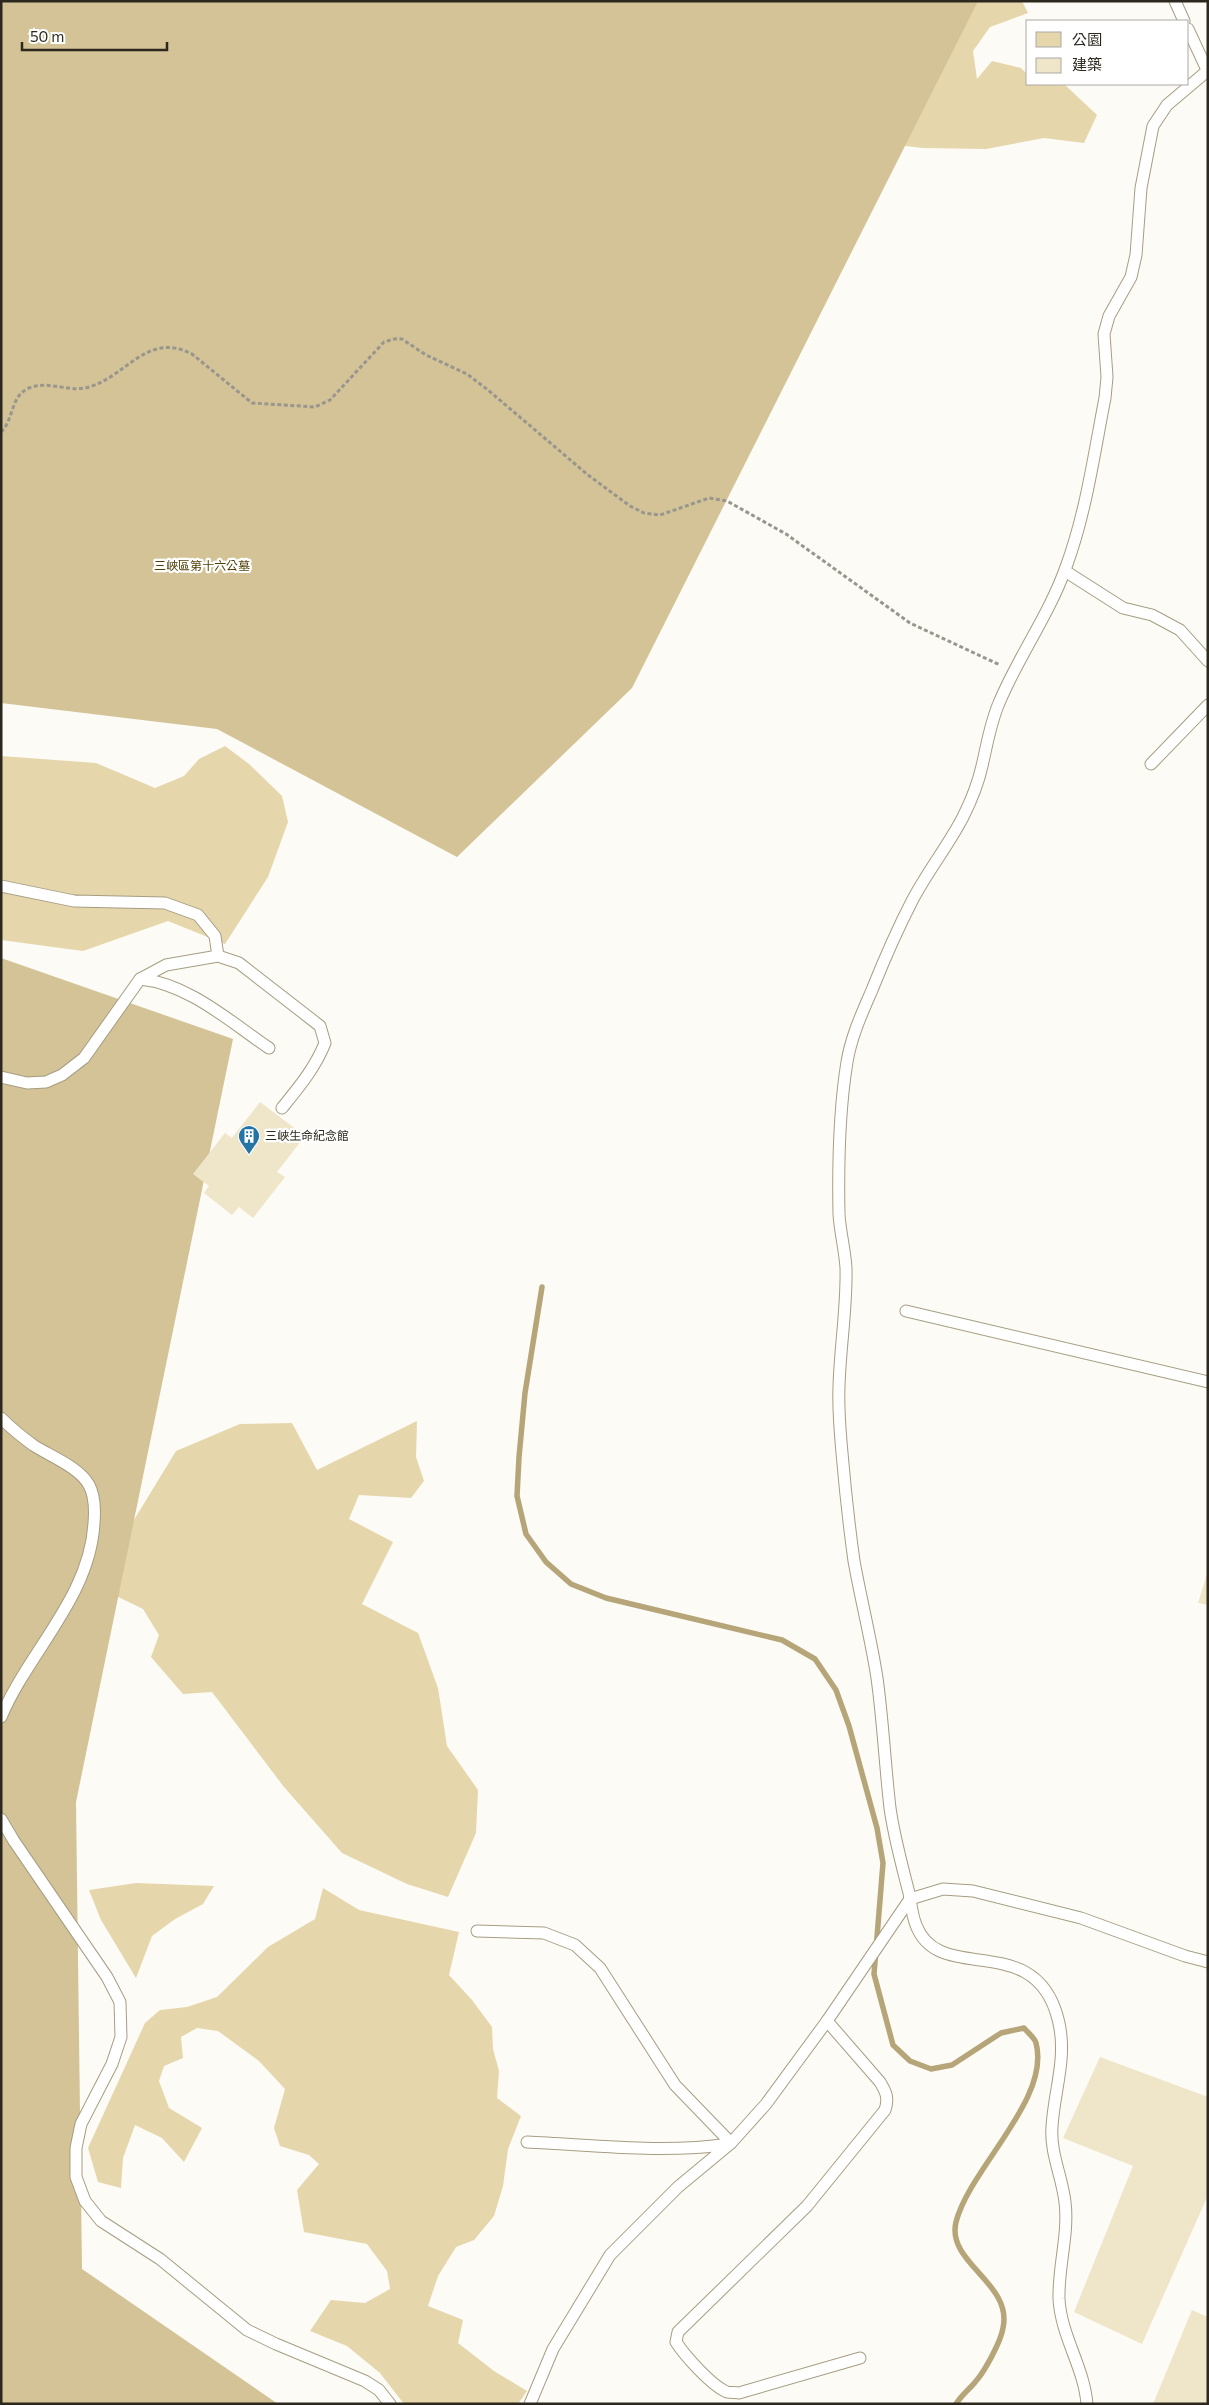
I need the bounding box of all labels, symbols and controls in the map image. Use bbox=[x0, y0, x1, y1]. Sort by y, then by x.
scale bar bbox=[22, 20, 168, 52]
legend bbox=[1026, 20, 1189, 85]
text: 50 m bbox=[30, 27, 64, 45]
text: 公園 bbox=[1072, 30, 1102, 48]
text: 建築 bbox=[1072, 55, 1102, 73]
park label: 三峽區第十六公墓 bbox=[154, 558, 250, 572]
building icon: 三峽生命紀念館 bbox=[237, 1124, 261, 1155]
place label: 三峽生命紀念館 bbox=[265, 1128, 349, 1142]

